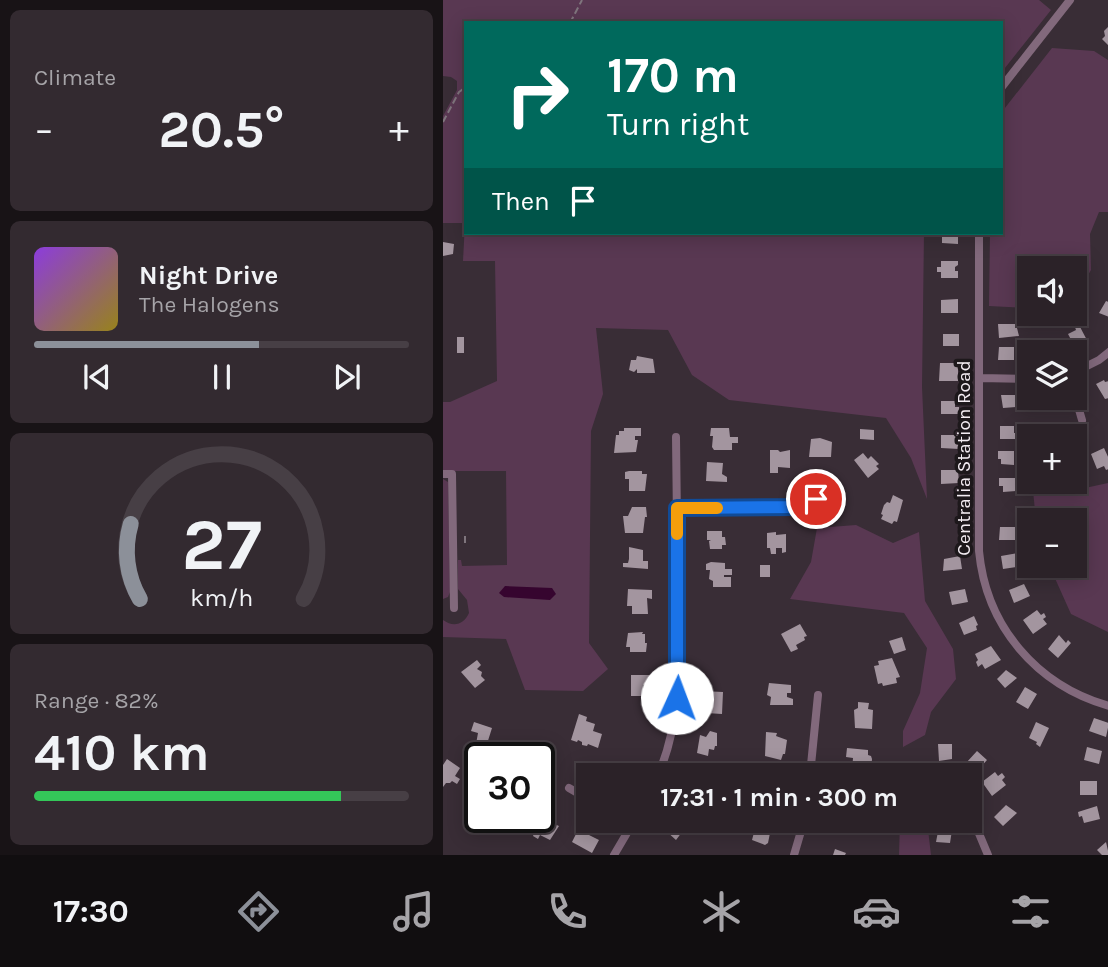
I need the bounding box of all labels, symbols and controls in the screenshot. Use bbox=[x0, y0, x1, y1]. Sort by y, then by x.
text: 170 m bbox=[607, 47, 739, 104]
icon: right bbox=[492, 49, 583, 140]
text: Climate bbox=[34, 64, 116, 91]
text: 20.5° bbox=[159, 99, 285, 160]
text: Turn right bbox=[607, 106, 749, 143]
text: − bbox=[34, 107, 54, 152]
text: + bbox=[389, 107, 409, 152]
icon: arrive bbox=[564, 182, 602, 220]
text: Then bbox=[492, 186, 550, 217]
map controls bbox=[1017, 256, 1087, 578]
button: sound bbox=[1017, 256, 1087, 326]
text: Night Drive bbox=[139, 260, 278, 291]
text: The Halogens bbox=[139, 291, 279, 318]
button: layers bbox=[1017, 340, 1087, 410]
icon: previous bbox=[78, 358, 116, 396]
icon: pause bbox=[203, 358, 241, 396]
icon: next bbox=[328, 358, 366, 396]
street label: Centralia Station Road bbox=[953, 360, 975, 556]
button: + bbox=[1017, 424, 1087, 494]
pin bbox=[786, 469, 846, 529]
icon: arrive bbox=[797, 480, 835, 518]
text: 27 bbox=[181, 503, 262, 588]
button: − bbox=[1017, 508, 1087, 578]
text: km/h bbox=[190, 583, 253, 612]
position arrow bbox=[640, 661, 714, 735]
text: Range · 82% bbox=[34, 687, 159, 714]
text: 410 km bbox=[34, 722, 210, 783]
speed limit sign: 30 bbox=[464, 742, 555, 833]
text: 17:31 · 1 min · 300 m bbox=[660, 782, 898, 813]
icon: directions bbox=[234, 887, 283, 936]
icon: music bbox=[389, 887, 438, 936]
icon: phone bbox=[543, 887, 592, 936]
icon: climate bbox=[697, 887, 746, 936]
icon: car bbox=[852, 887, 901, 936]
icon: filters bbox=[1006, 887, 1055, 936]
text: 17:30 bbox=[53, 893, 129, 930]

